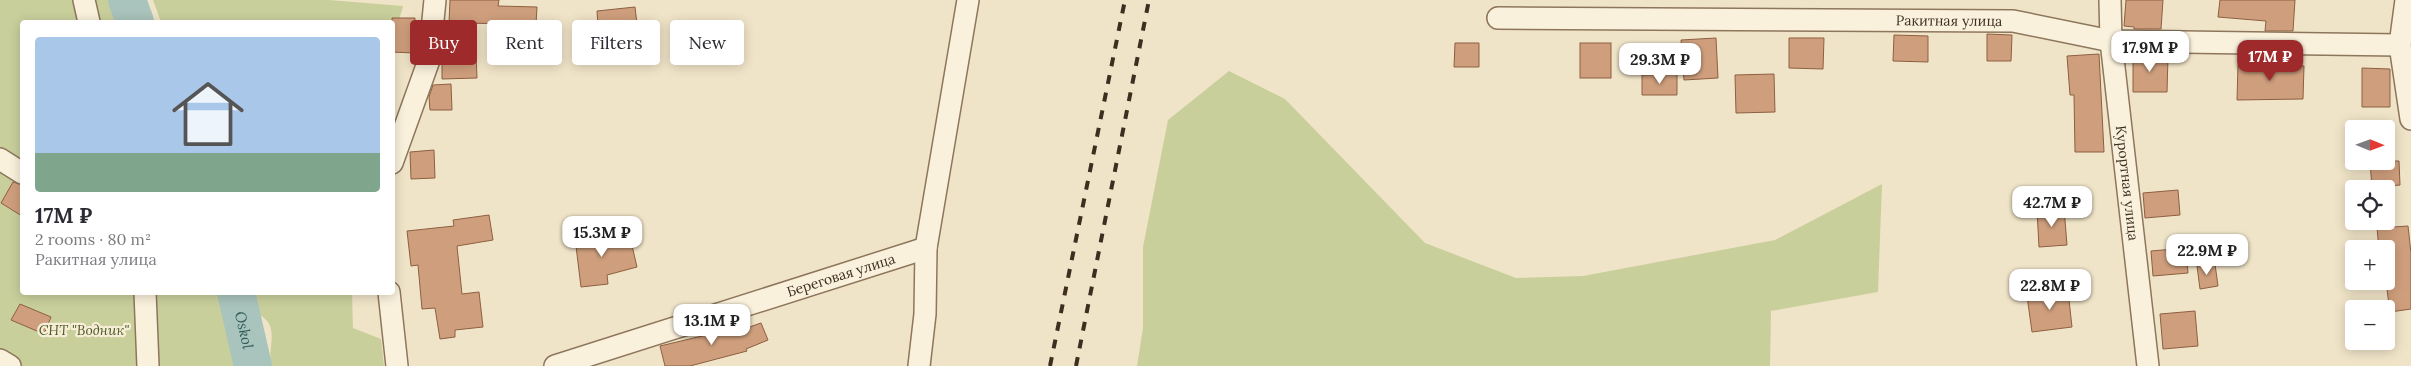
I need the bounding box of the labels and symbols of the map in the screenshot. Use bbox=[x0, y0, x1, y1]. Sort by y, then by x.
street label: Ракитная улица bbox=[1896, 11, 2002, 30]
pin: 17.9M ₽ bbox=[2104, 30, 2196, 73]
pin: 17M ₽ bbox=[2235, 39, 2305, 82]
pin: 29.3M ₽ bbox=[1614, 42, 1706, 85]
north arrow bbox=[2345, 120, 2395, 170]
street label: Курортная улица bbox=[2112, 124, 2143, 242]
pin: 42.7M ₽ bbox=[2006, 186, 2098, 228]
pin: 15.3M ₽ bbox=[556, 216, 648, 258]
pin: 22.9M ₽ bbox=[2161, 234, 2253, 276]
street label: Береговая улица bbox=[784, 249, 897, 301]
pin: 22.8M ₽ bbox=[2004, 268, 2096, 311]
pin: 13.1M ₽ bbox=[666, 304, 758, 346]
water label: Oskol bbox=[231, 309, 258, 351]
park label: СНТ "Водник" bbox=[39, 321, 129, 339]

